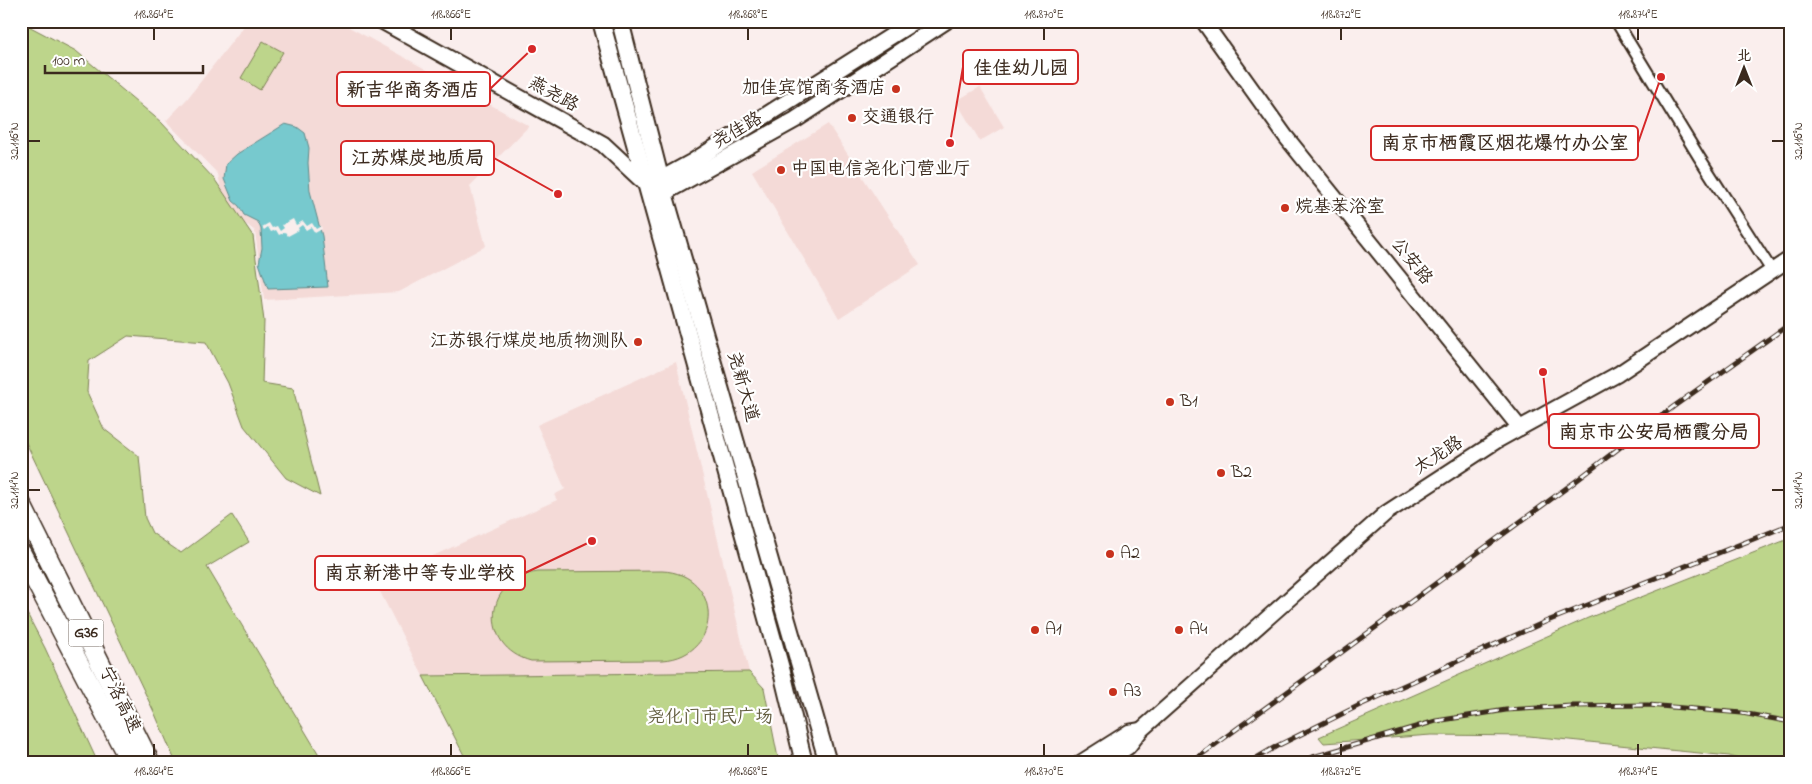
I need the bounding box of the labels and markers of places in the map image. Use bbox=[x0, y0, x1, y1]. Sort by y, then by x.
callout: 佳佳幼儿园 bbox=[963, 50, 1078, 84]
callout: 新吉华商务酒店 bbox=[337, 72, 490, 106]
place label: 加佳宾馆商务酒店 bbox=[742, 76, 886, 102]
marker: 加佳宾馆商务酒店 bbox=[890, 83, 902, 95]
place label: 交通银行 bbox=[862, 105, 934, 131]
marker: 交通银行 bbox=[846, 112, 858, 124]
callout: 南京市栖霞区烟花爆竹办公室 bbox=[1371, 126, 1638, 160]
callout: 江苏煤炭地质局 bbox=[341, 141, 494, 175]
place label: 中国电信尧化门营业厅 bbox=[791, 157, 971, 183]
marker: 中国电信尧化门营业厅 bbox=[775, 164, 787, 176]
place label: 烷基苯浴室 bbox=[1295, 195, 1385, 221]
marker: 烷基苯浴室 bbox=[1279, 202, 1291, 214]
place label: 江苏银行煤炭地质物测队 bbox=[430, 329, 628, 355]
marker: 江苏银行煤炭地质物测队 bbox=[632, 336, 644, 348]
place label: B1 bbox=[1179, 389, 1198, 415]
marker: B1 bbox=[1164, 396, 1176, 408]
callout: 南京市公安局栖霞分局 bbox=[1549, 414, 1759, 448]
place label: B2 bbox=[1230, 460, 1252, 486]
marker: B2 bbox=[1215, 467, 1227, 479]
place label: A2 bbox=[1120, 541, 1140, 567]
marker: A2 bbox=[1104, 548, 1116, 560]
callout: 南京新港中等专业学校 bbox=[315, 556, 525, 590]
place label: A1 bbox=[1045, 617, 1062, 643]
place label: A4 bbox=[1189, 617, 1208, 643]
marker: A1 bbox=[1029, 624, 1041, 636]
marker: A4 bbox=[1173, 624, 1185, 636]
place label: A3 bbox=[1123, 679, 1142, 705]
marker: A3 bbox=[1107, 686, 1119, 698]

